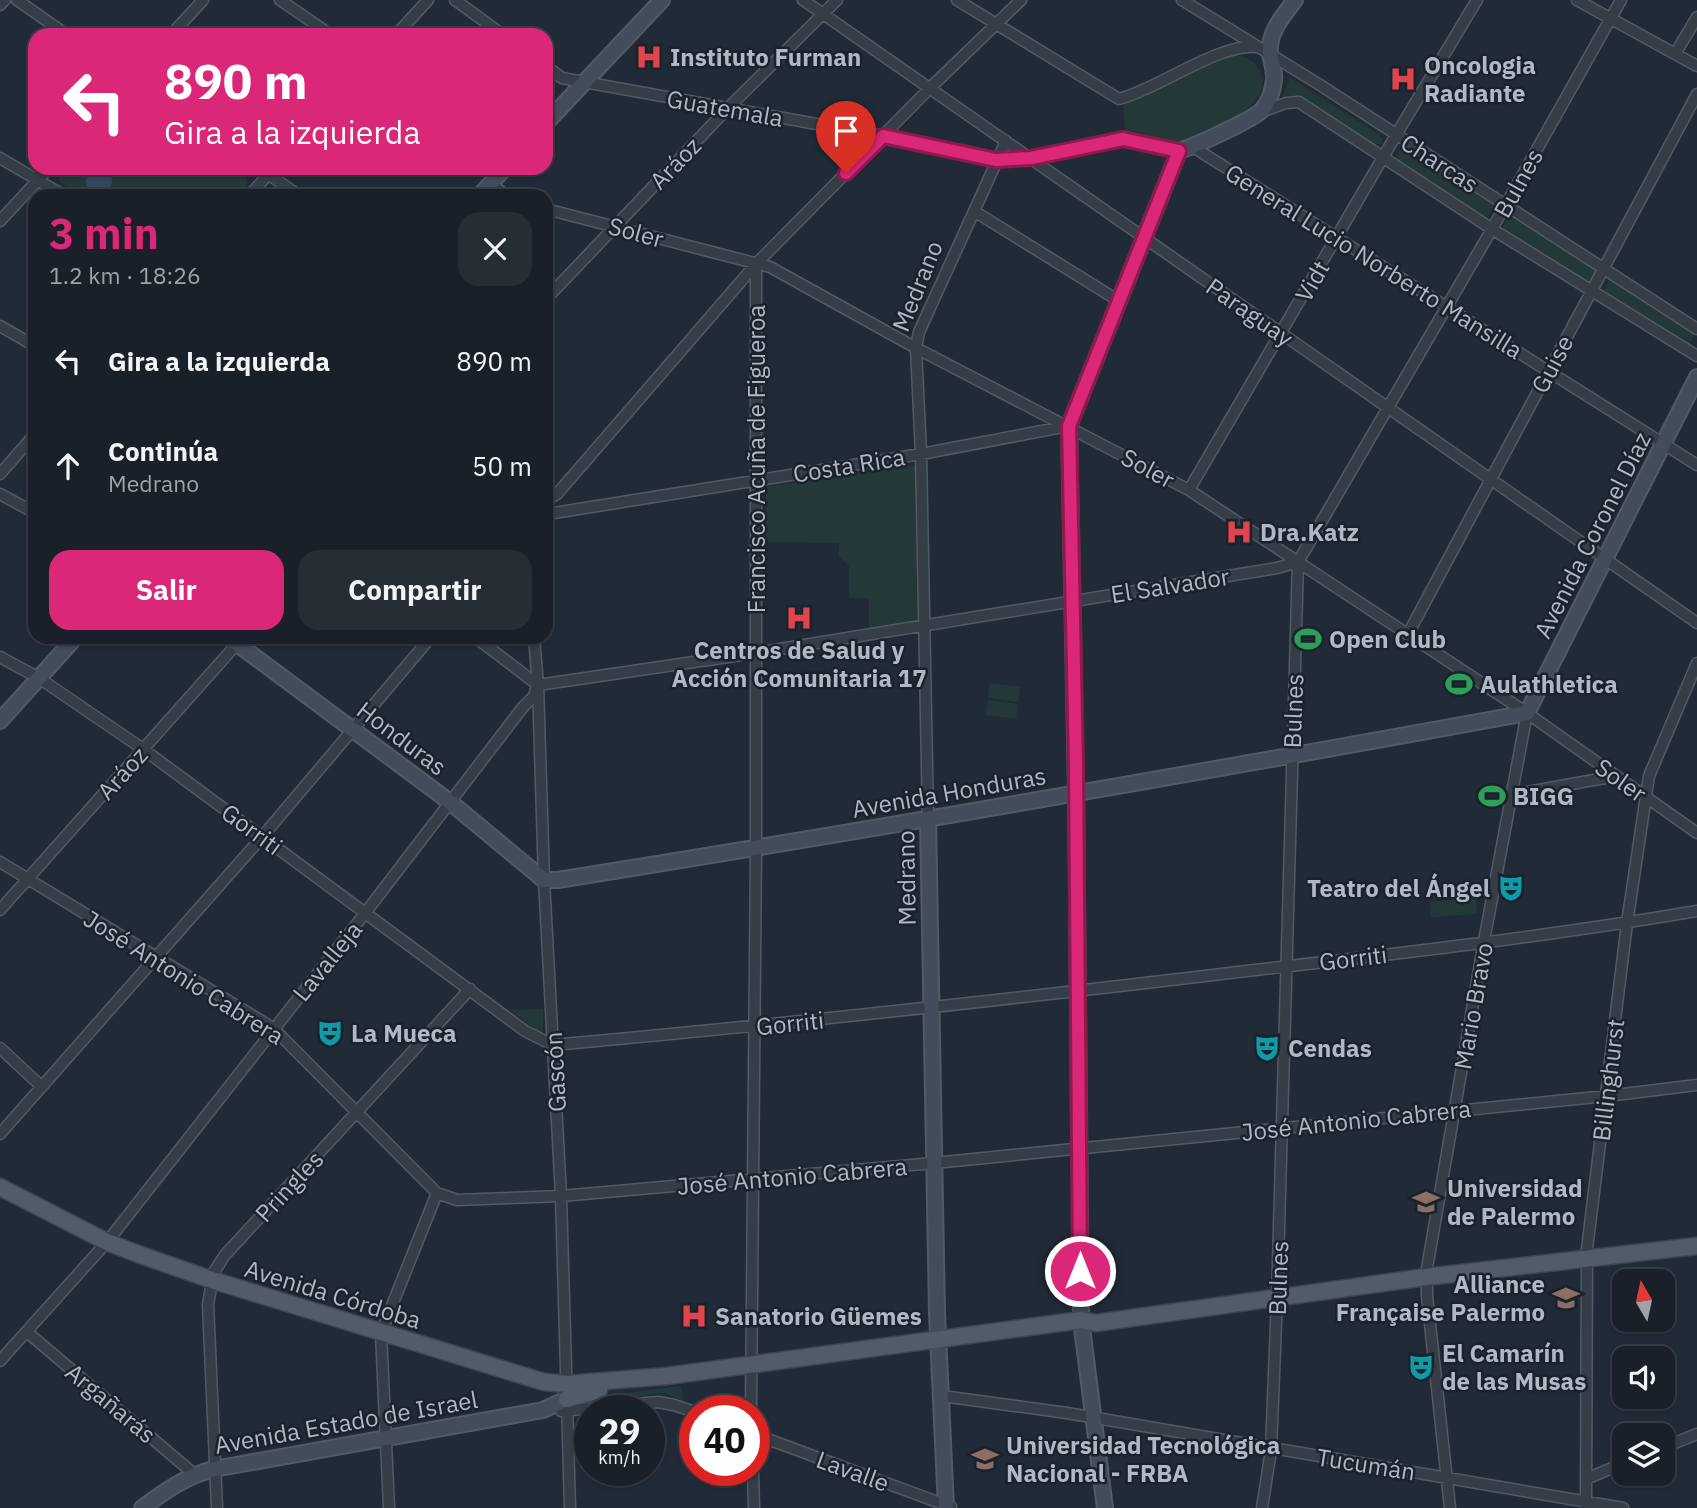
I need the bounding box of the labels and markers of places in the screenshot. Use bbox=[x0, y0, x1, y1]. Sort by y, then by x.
place label: Instituto Furman bbox=[670, 41, 861, 73]
hospital icon: Instituto Furman bbox=[634, 42, 664, 72]
place label: Oncologia Radiante bbox=[1424, 49, 1536, 109]
hospital icon: Oncologia Radiante bbox=[1388, 64, 1418, 94]
pin bbox=[816, 101, 876, 173]
place label: Dra.Katz bbox=[1260, 516, 1359, 548]
hospital icon: Dra.Katz bbox=[1224, 517, 1254, 547]
hospital icon: Centros de Salud y Acción Comunitaria 17 bbox=[784, 603, 814, 633]
place label: Open Club bbox=[1329, 623, 1446, 655]
sports icon: Open Club bbox=[1293, 624, 1323, 654]
place label: Centros de Salud y Acción Comunitaria 17 bbox=[671, 634, 927, 694]
place label: Aulathletica bbox=[1480, 668, 1618, 700]
sports icon: Aulathletica bbox=[1444, 669, 1474, 699]
place label: BIGG bbox=[1513, 780, 1574, 812]
sports icon: BIGG bbox=[1477, 781, 1507, 811]
place label: Teatro del Ángel bbox=[1307, 872, 1490, 904]
theatre icon: Teatro del Ángel bbox=[1496, 873, 1526, 903]
place label: La Mueca bbox=[351, 1017, 457, 1049]
theatre icon: La Mueca bbox=[315, 1018, 345, 1048]
place label: Cendas bbox=[1288, 1032, 1372, 1064]
theatre icon: Cendas bbox=[1252, 1033, 1282, 1063]
place label: Universidad de Palermo bbox=[1447, 1172, 1583, 1232]
school or university icon: Universidad de Palermo bbox=[1411, 1187, 1441, 1217]
place label: Alliance Française Palermo bbox=[1336, 1268, 1545, 1328]
school or university icon: Alliance Française Palermo bbox=[1551, 1283, 1581, 1313]
place label: Sanatorio Güemes bbox=[715, 1300, 922, 1332]
hospital icon: Sanatorio Güemes bbox=[679, 1301, 709, 1331]
place label: El Camarín de las Musas bbox=[1442, 1337, 1586, 1397]
theatre icon: El Camarín de las Musas bbox=[1406, 1352, 1436, 1382]
place label: Universidad Tecnológica Nacional - FRBA bbox=[1006, 1429, 1280, 1489]
school or university icon: Universidad Tecnológica Nacional - FRBA bbox=[970, 1444, 1000, 1474]

